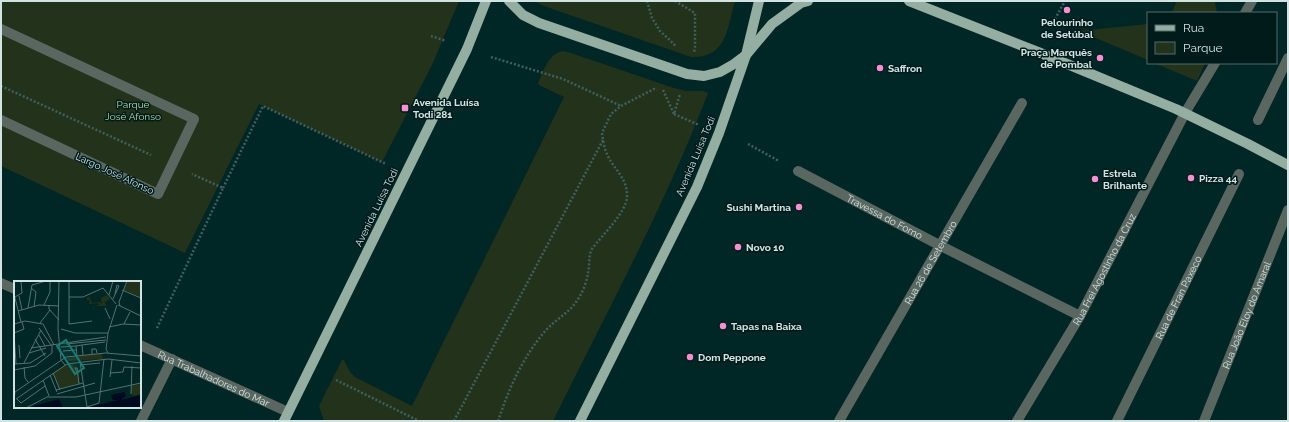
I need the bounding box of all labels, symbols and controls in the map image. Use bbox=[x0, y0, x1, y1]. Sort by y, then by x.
marker: Pelourinho de Setúbal bbox=[1062, 5, 1072, 15]
legend bbox=[1147, 12, 1277, 64]
place label: Pelourinho de Setúbal bbox=[1041, 17, 1094, 40]
text: Rua bbox=[1183, 21, 1204, 35]
text: Parque bbox=[1183, 41, 1223, 55]
place label: Praça Marquês de Pombal bbox=[1021, 47, 1093, 70]
marker: Praça Marquês de Pombal bbox=[1095, 53, 1105, 63]
marker: Saffron bbox=[875, 63, 885, 73]
place label: Saffron bbox=[888, 63, 922, 74]
place label: Avenida Luísa Todi 281 bbox=[413, 97, 479, 120]
park label: Parque José Afonso bbox=[105, 99, 161, 122]
marker: Avenida Luísa Todi 281 bbox=[400, 103, 410, 113]
street label: Avenida Luísa Todi bbox=[674, 115, 717, 198]
street label: Largo José Afonso bbox=[74, 151, 156, 196]
street label: Avenida Luísa Todi bbox=[353, 166, 400, 248]
place label: Estrela Brilhante bbox=[1103, 168, 1147, 191]
marker: Pizza 44 bbox=[1186, 173, 1196, 183]
place label: Pizza 44 bbox=[1199, 173, 1237, 184]
marker: Estrela Brilhante bbox=[1090, 174, 1100, 184]
street label: Travessa do Forno bbox=[845, 193, 924, 241]
place label: Sushi Martina bbox=[726, 202, 791, 213]
marker: Sushi Martina bbox=[794, 202, 804, 212]
street label: Rua Frei Agostinho da Cruz bbox=[1071, 212, 1138, 327]
street label: Rua 26 de Setembro bbox=[902, 219, 959, 306]
marker: Novo 10 bbox=[733, 242, 743, 252]
place label: Novo 10 bbox=[746, 242, 784, 253]
street label: Rua de Fran Paxeco bbox=[1153, 254, 1204, 341]
street label: Rua João Eloy do Amaral bbox=[1220, 260, 1273, 371]
inset map bbox=[14, 281, 141, 408]
marker: Tapas na Baixa bbox=[718, 321, 728, 331]
place label: Tapas na Baixa bbox=[731, 321, 802, 332]
street label: Rua Trabalhadores do Mar bbox=[156, 349, 272, 409]
marker: Dom Peppone bbox=[685, 352, 695, 362]
place label: Dom Peppone bbox=[698, 352, 766, 363]

